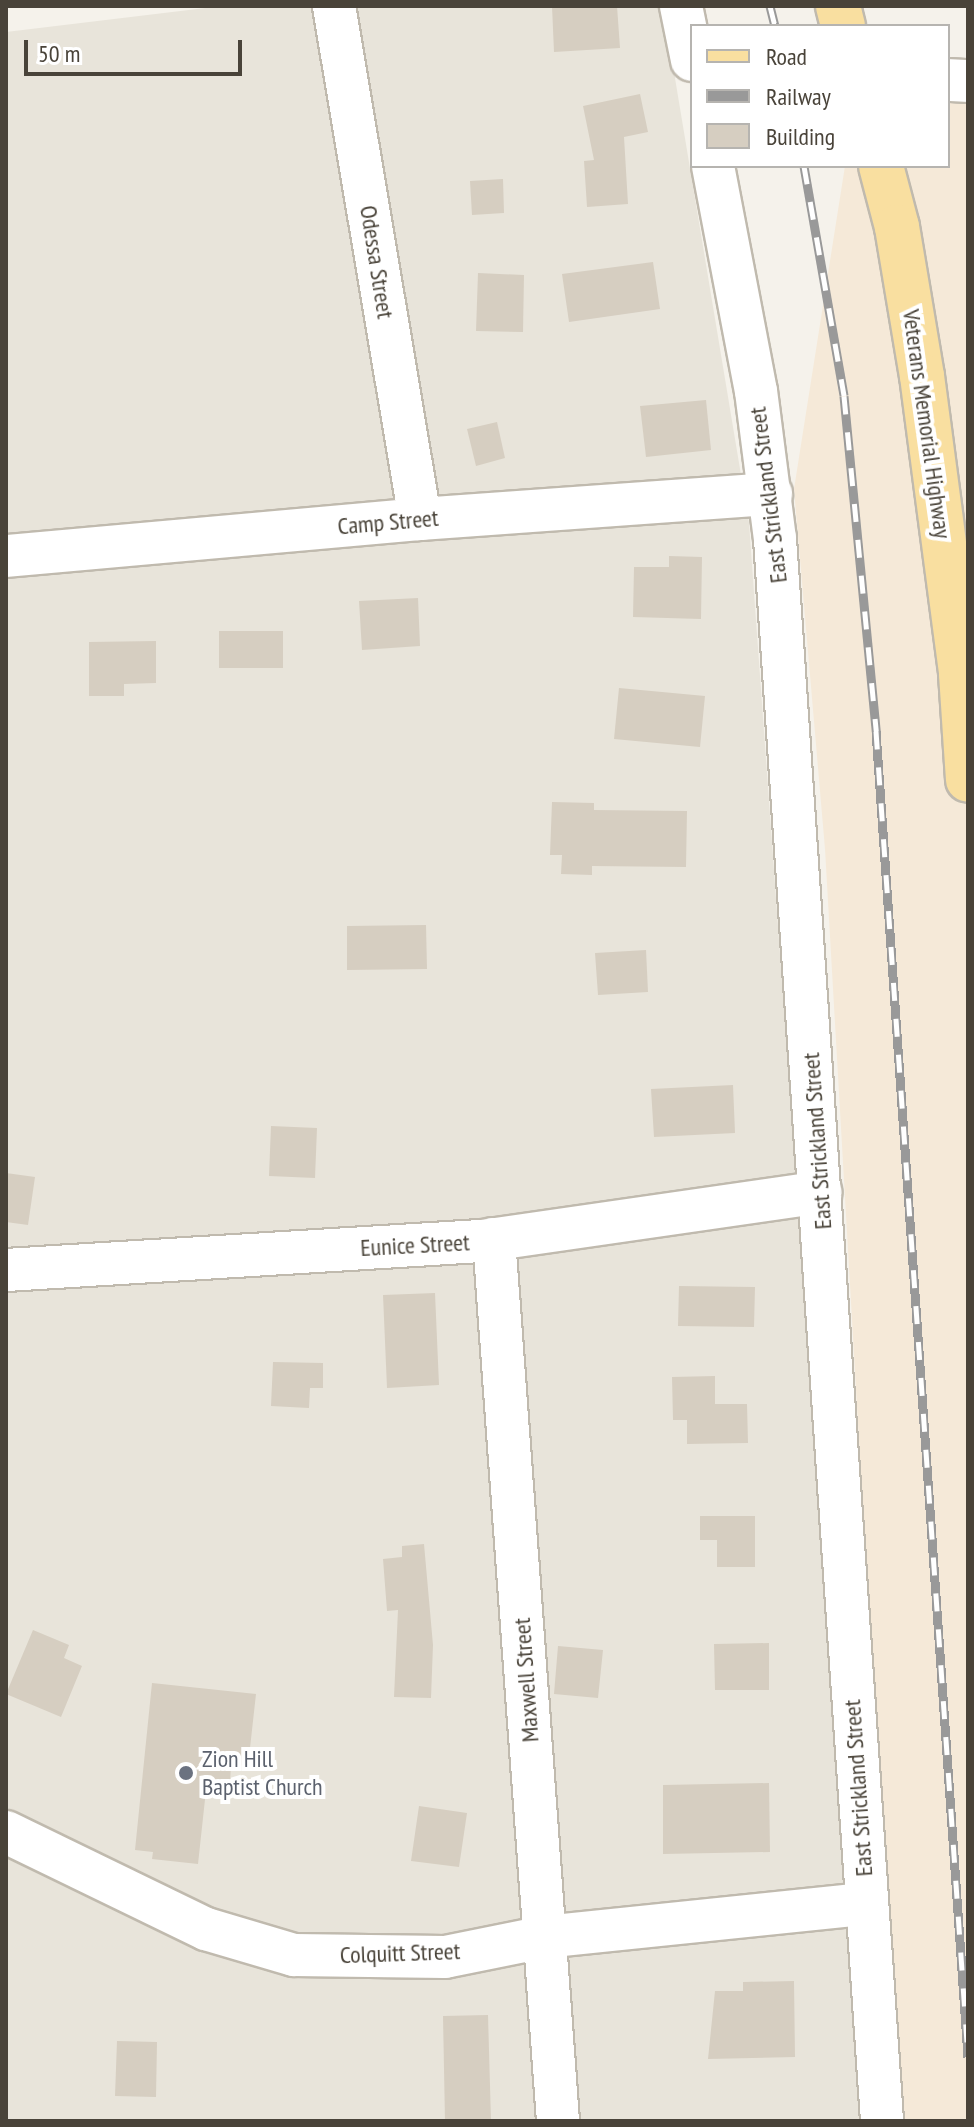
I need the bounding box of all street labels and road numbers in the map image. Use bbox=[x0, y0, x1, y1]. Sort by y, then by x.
street label: Odessa Street bbox=[354, 203, 400, 321]
street label: Veterans Memorial Highway bbox=[897, 308, 957, 540]
street label: East Strickland Street bbox=[743, 405, 793, 585]
street label: Camp Street bbox=[336, 503, 440, 541]
street label: East Strickland Street bbox=[796, 1052, 838, 1230]
street label: Eunice Street bbox=[360, 1228, 470, 1262]
street label: Maxwell Street bbox=[507, 1617, 545, 1743]
street label: East Strickland Street bbox=[837, 1699, 879, 1877]
street label: Colquitt Street bbox=[339, 1937, 461, 1969]

